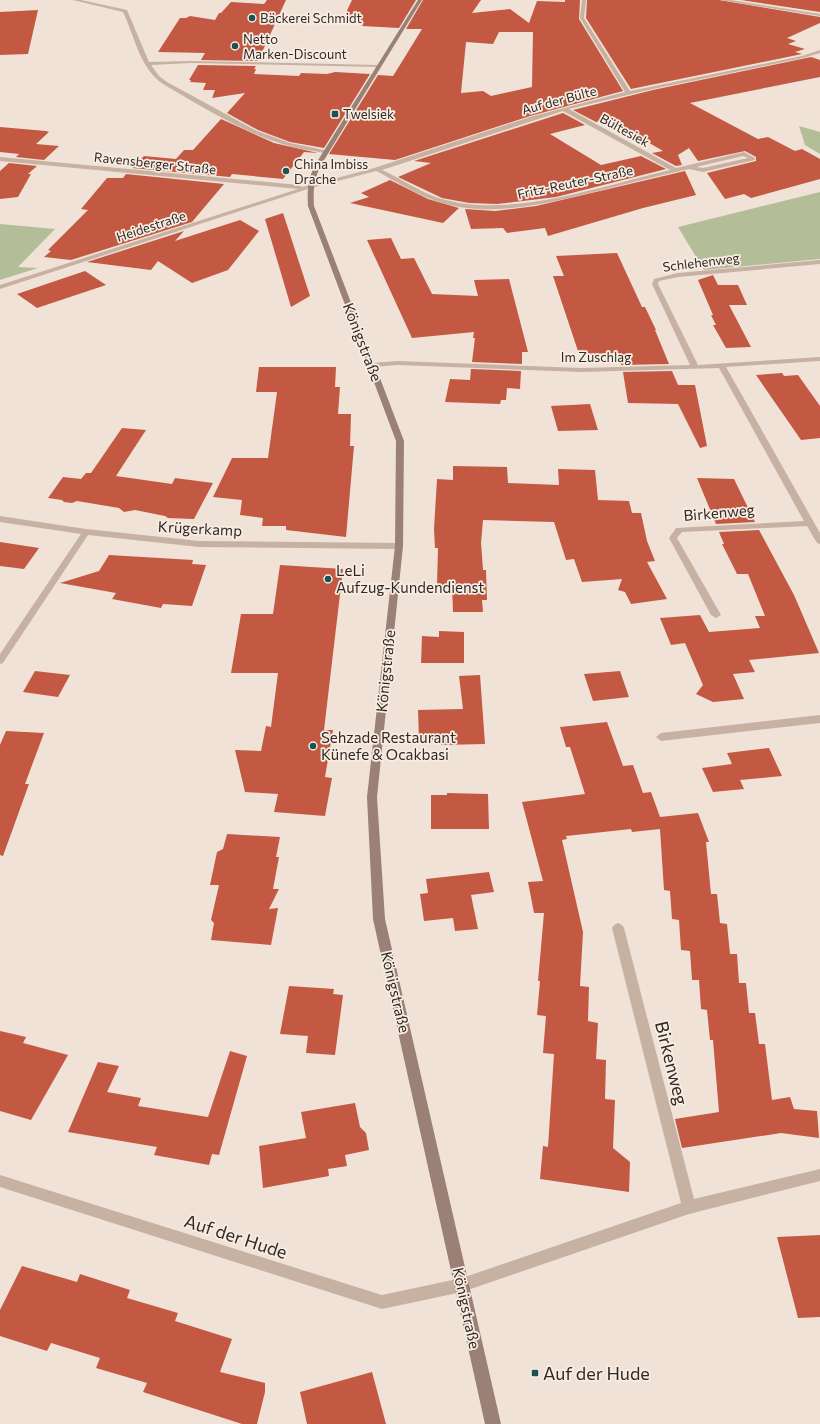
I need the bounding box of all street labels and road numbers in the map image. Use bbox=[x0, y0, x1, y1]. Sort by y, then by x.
street label: Auf der Bülte bbox=[520, 82, 598, 118]
street label: Bültesiek bbox=[597, 110, 653, 150]
street label: Ravensberger Straße bbox=[93, 149, 217, 177]
street label: Fritz-Reuter-Straße bbox=[516, 162, 634, 202]
street label: Heidestraße bbox=[114, 207, 188, 245]
street label: Schlehenweg bbox=[662, 249, 740, 275]
street label: Königstraße bbox=[340, 300, 386, 384]
street label: Im Zuschlag bbox=[561, 349, 631, 365]
street label: Birkenweg bbox=[683, 500, 755, 524]
street label: Krügerkamp bbox=[157, 517, 243, 539]
street label: Königstraße bbox=[372, 629, 398, 713]
street label: Königstraße bbox=[378, 950, 414, 1034]
street label: Birkenweg bbox=[651, 1019, 693, 1107]
street label: Auf der Hude bbox=[182, 1209, 290, 1263]
street label: Königstraße bbox=[450, 1266, 484, 1350]

